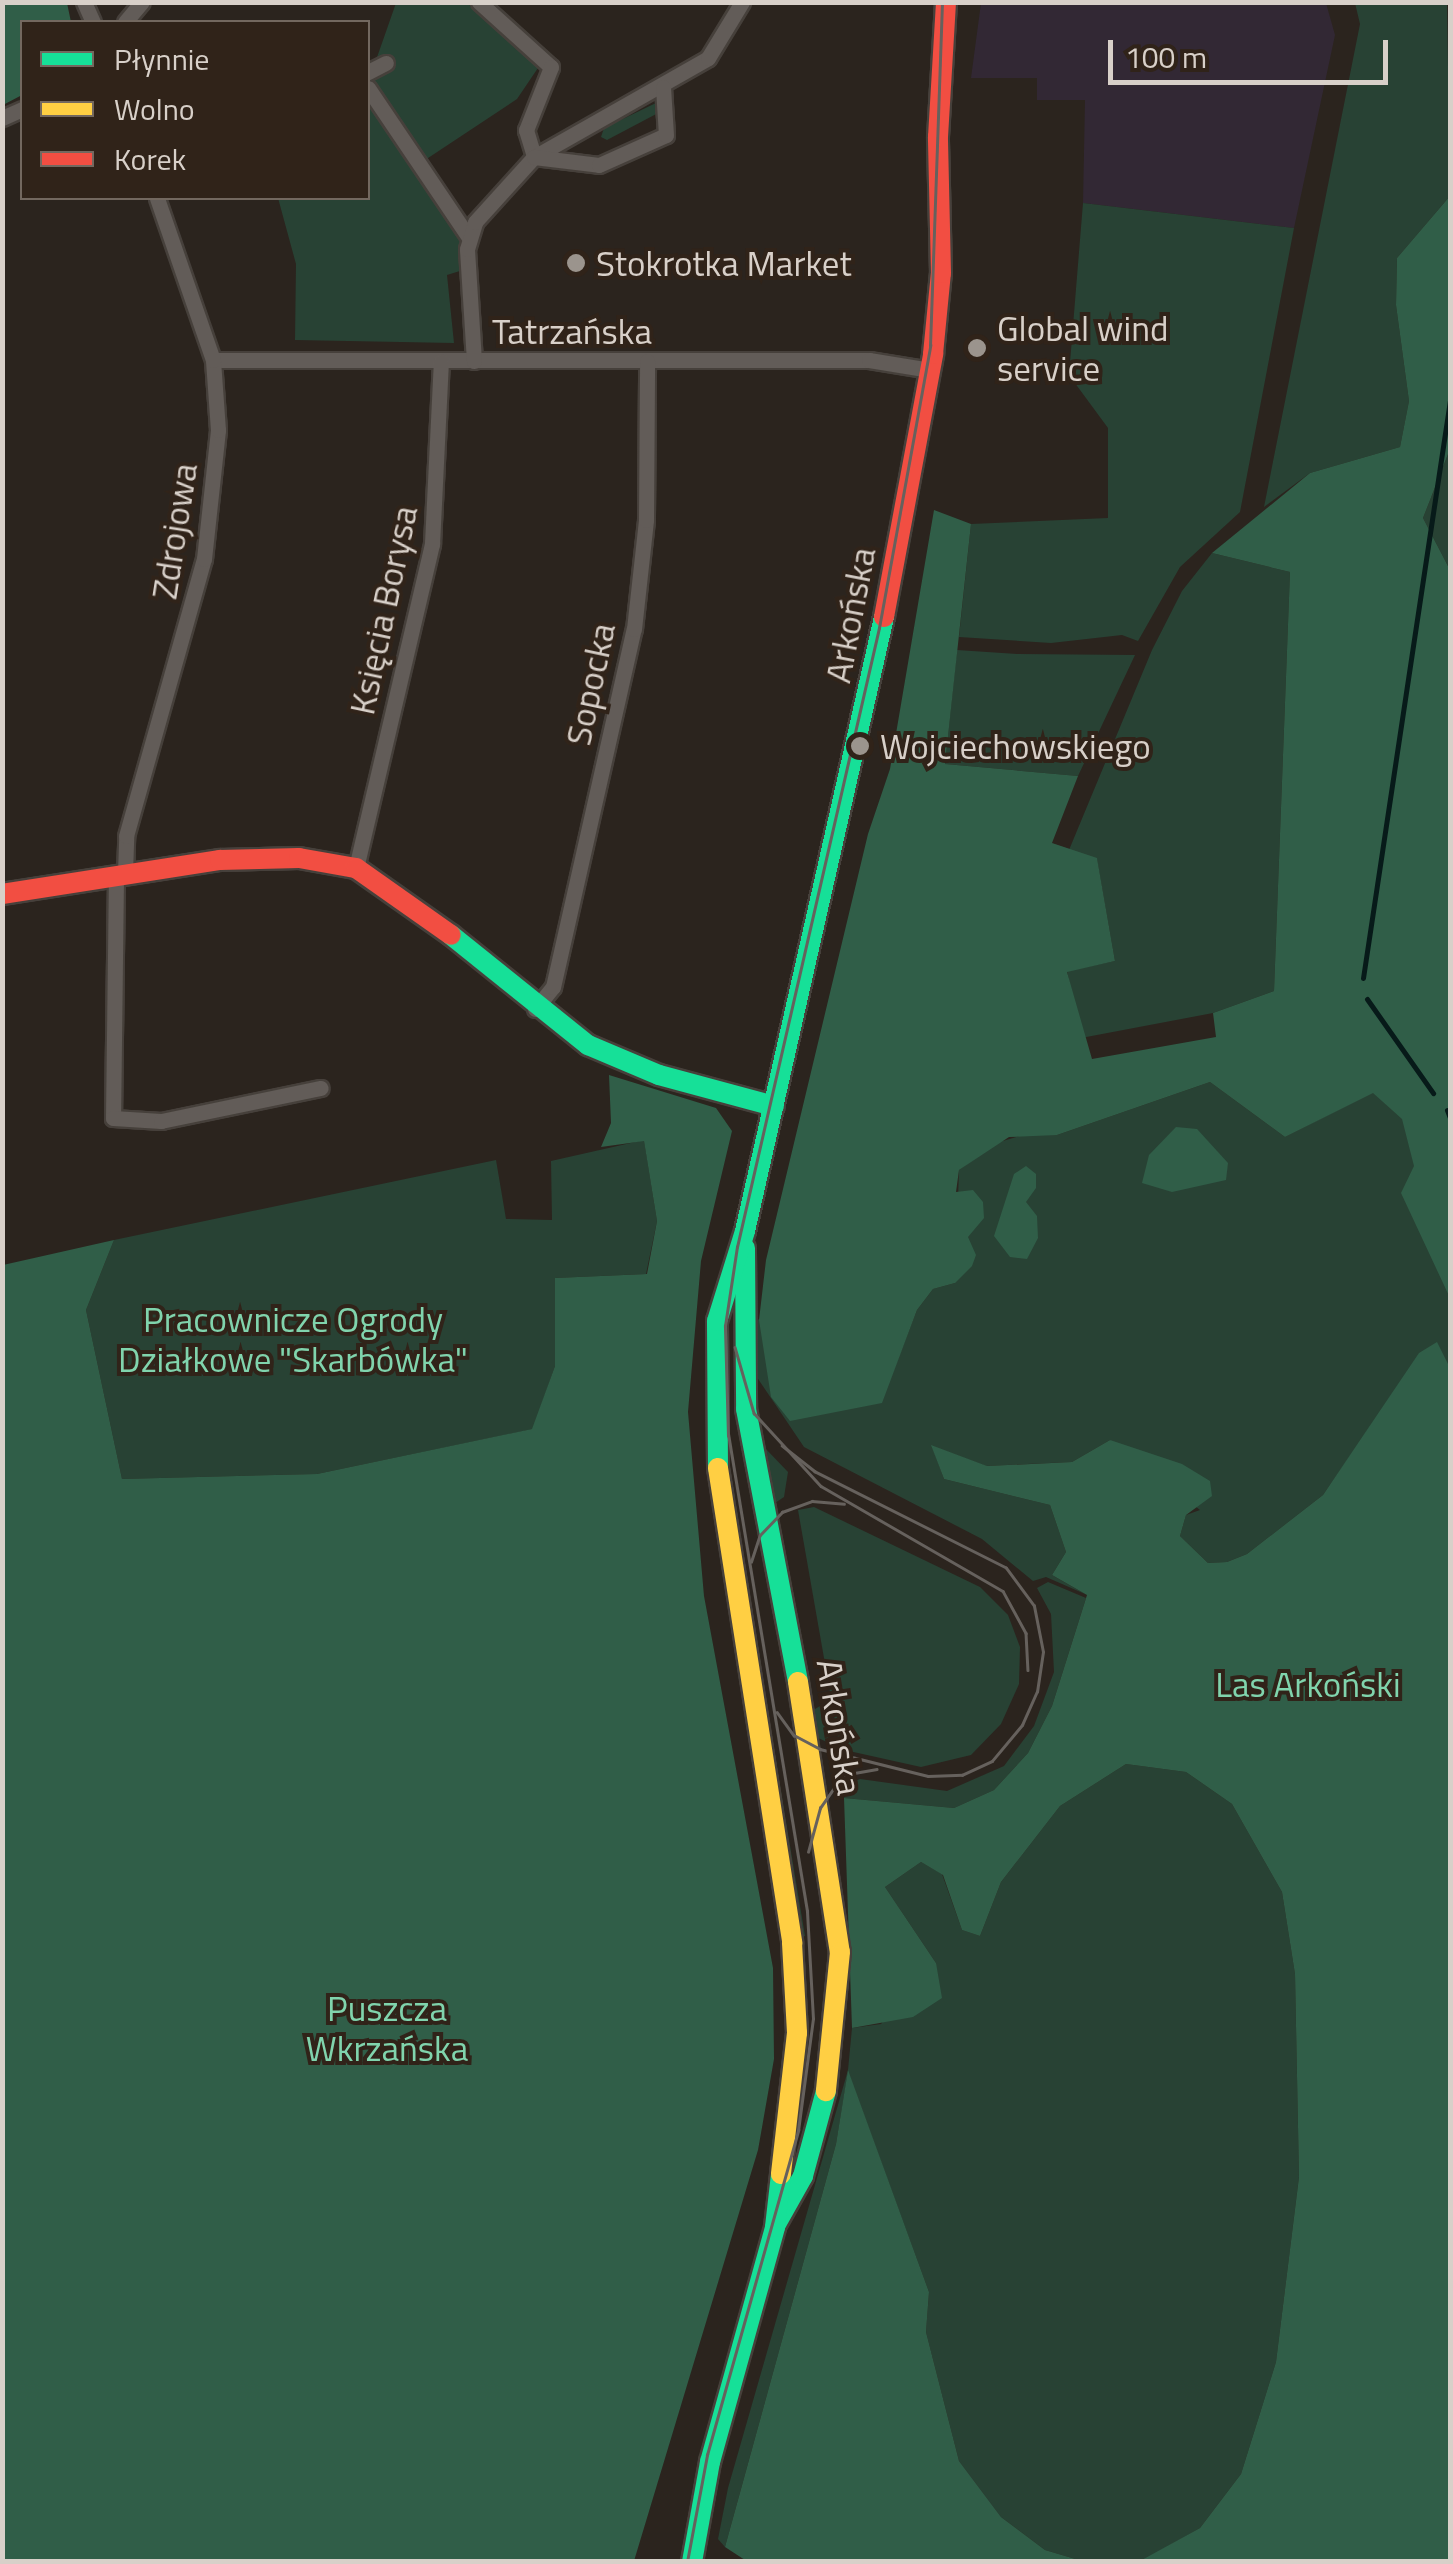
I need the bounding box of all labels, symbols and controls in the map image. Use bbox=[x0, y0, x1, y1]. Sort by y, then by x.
legend bbox=[20, 20, 370, 200]
scale bar bbox=[1113, 20, 1393, 82]
text: 100 m bbox=[1125, 34, 1207, 80]
text: Płynnie bbox=[114, 36, 210, 82]
text: Wolno bbox=[114, 86, 195, 132]
text: Korek bbox=[114, 136, 186, 182]
place label: Stokrotka Market bbox=[596, 242, 852, 284]
marker: Stokrotka Market bbox=[565, 252, 587, 274]
place label: Global wind service bbox=[997, 307, 1168, 389]
street label: Tatrzańska bbox=[492, 310, 652, 352]
marker: Global wind service bbox=[966, 337, 988, 359]
street label: Zdrojowa bbox=[143, 460, 205, 602]
street label: Księcia Borysa bbox=[340, 502, 426, 718]
street label: Arkońska bbox=[816, 544, 884, 686]
street label: Sopocka bbox=[557, 619, 623, 749]
place label: Wojciechowskiego bbox=[880, 725, 1151, 767]
marker: Wojciechowskiego bbox=[849, 735, 871, 757]
park label: Pracownicze Ogrody Działkowe "Skarbówka" bbox=[118, 1298, 468, 1380]
street label: Arkońska bbox=[809, 1656, 871, 1798]
park label: Las Arkoński bbox=[1215, 1663, 1401, 1705]
park label: Puszcza Wkrzańska bbox=[306, 1987, 468, 2069]

